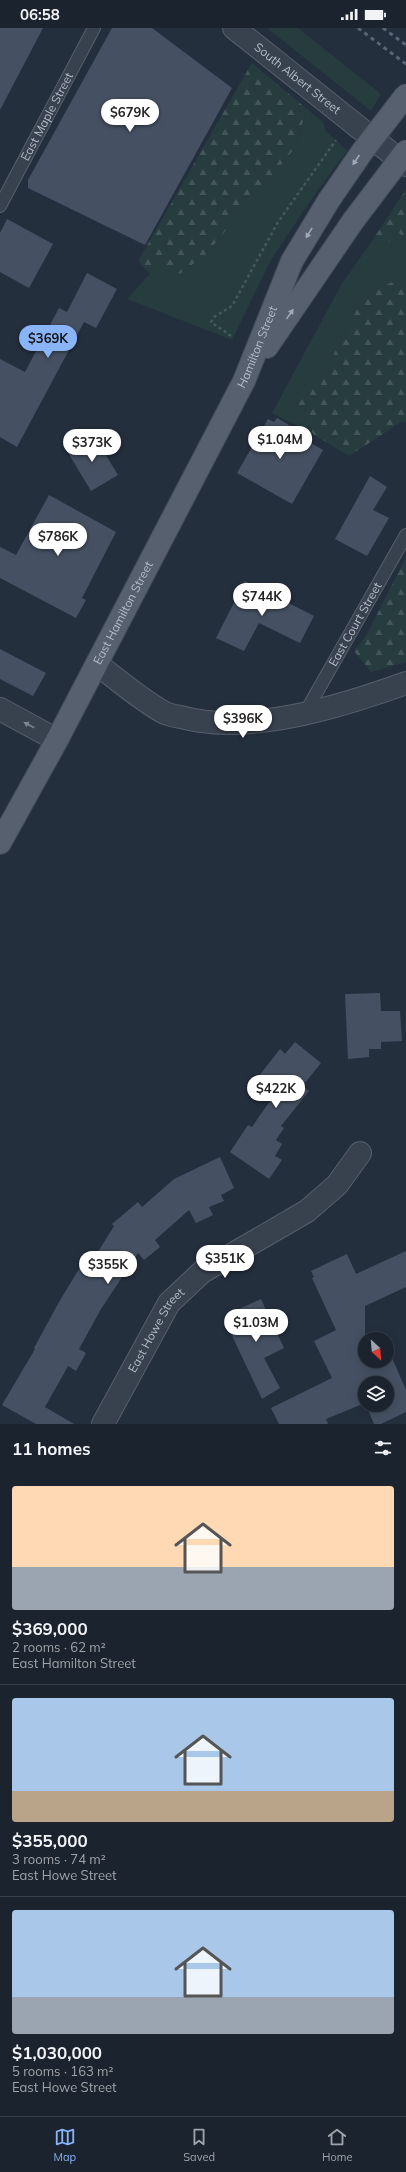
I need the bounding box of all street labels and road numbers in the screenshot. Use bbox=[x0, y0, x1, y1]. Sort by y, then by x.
street label: South Albert Street bbox=[251, 39, 344, 117]
street label: East Maple Street bbox=[17, 70, 76, 163]
street label: Hamilton Street bbox=[234, 304, 280, 390]
street label: East Hamilton Street bbox=[90, 558, 156, 667]
street label: East Court Street bbox=[325, 579, 385, 669]
street label: East Howe Street bbox=[125, 1285, 187, 1375]

